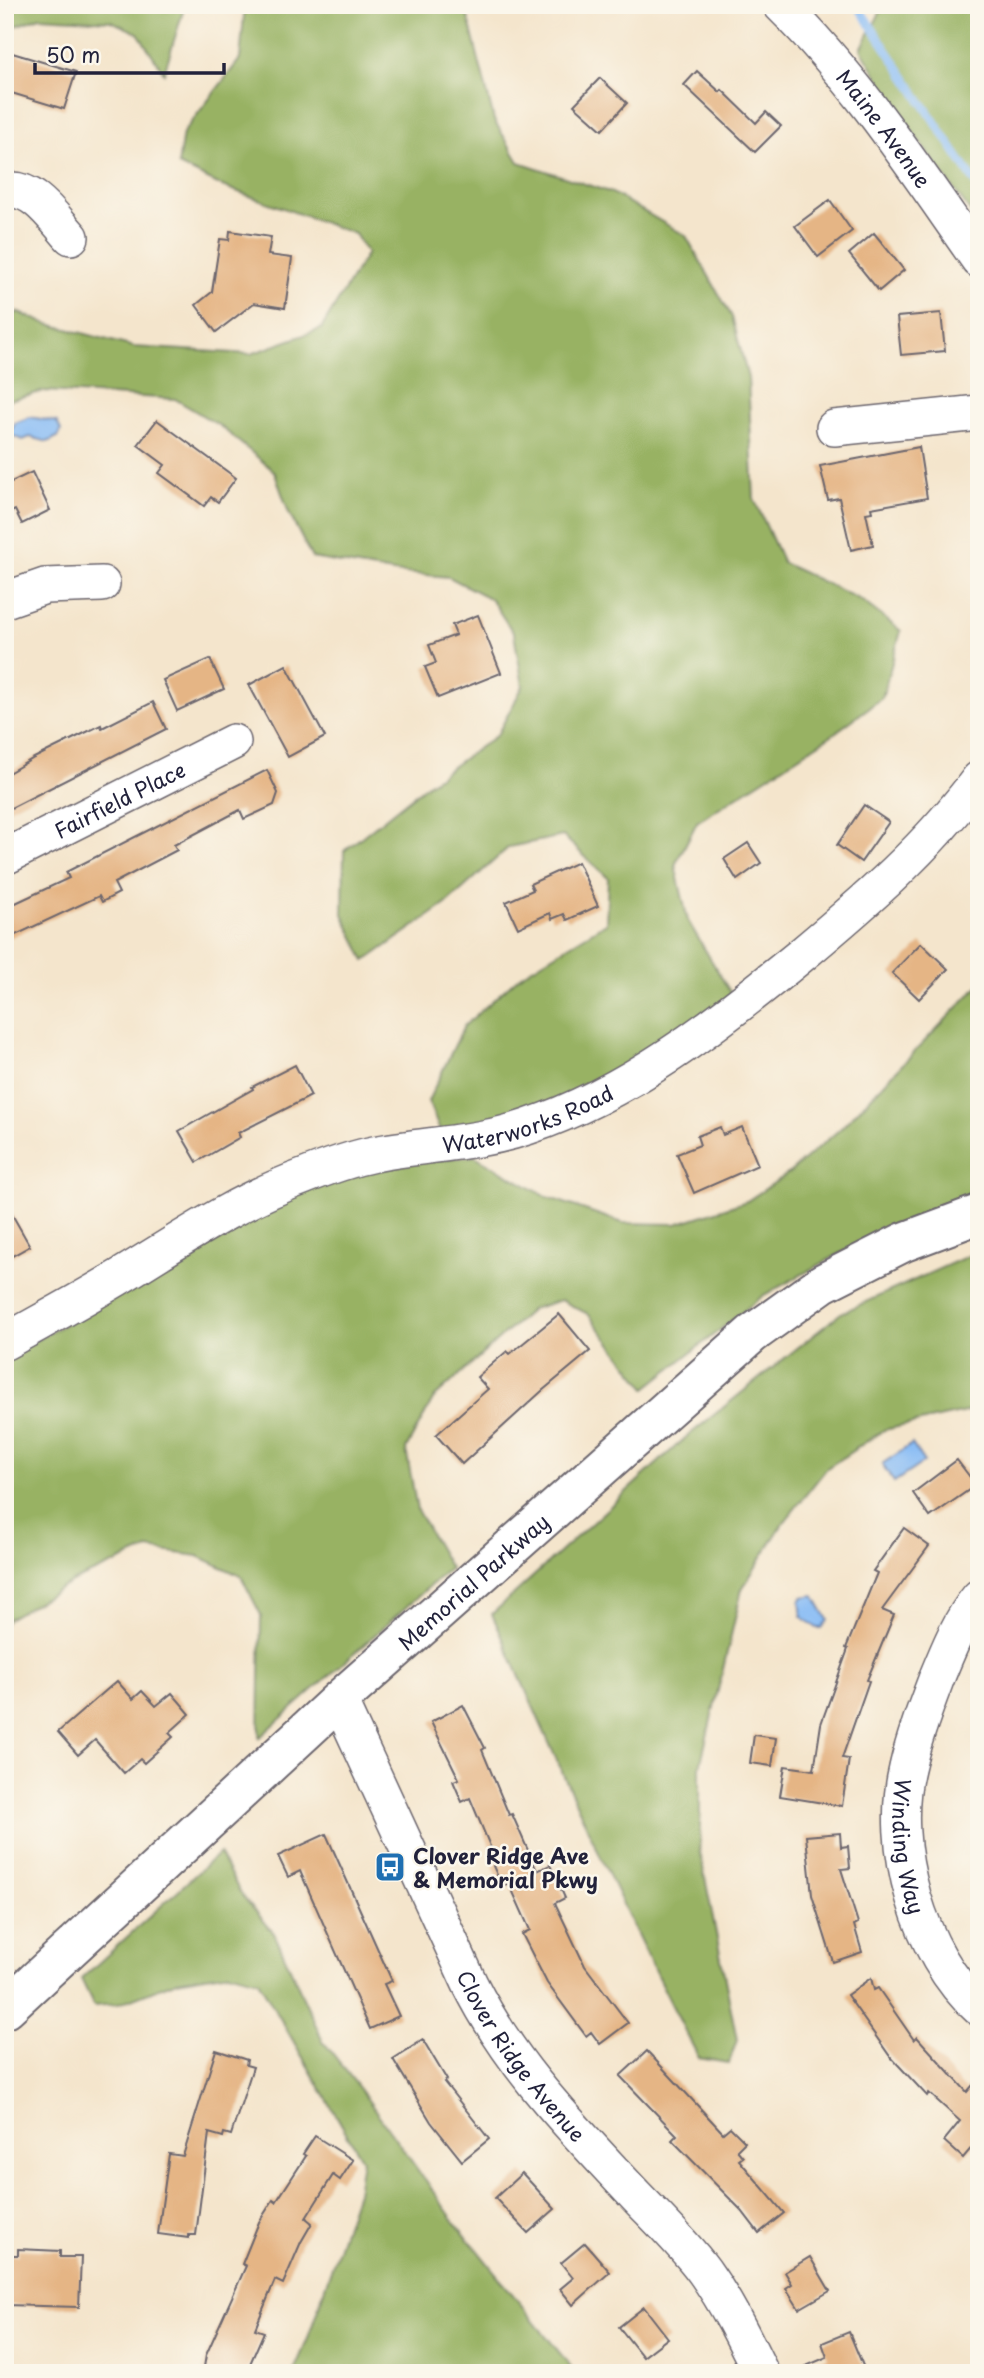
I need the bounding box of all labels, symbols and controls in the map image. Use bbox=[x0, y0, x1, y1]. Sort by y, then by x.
scale bar bbox=[35, 32, 224, 76]
text: 50 m bbox=[46, 38, 100, 70]
street label: Maine Avenue bbox=[829, 62, 940, 194]
street label: Fairfield Place bbox=[48, 753, 190, 846]
street label: Waterworks Road bbox=[440, 1076, 619, 1160]
street label: Memorial Parkway bbox=[390, 1505, 556, 1657]
street label: Winding Way bbox=[885, 1777, 934, 1918]
place label: Clover Ridge Ave & Memorial Pkwy bbox=[413, 1839, 598, 1895]
bus stop icon: Clover Ridge Ave & Memorial Pkwy bbox=[373, 1850, 407, 1884]
street label: Clover Ridge Avenue bbox=[450, 1964, 594, 2148]

